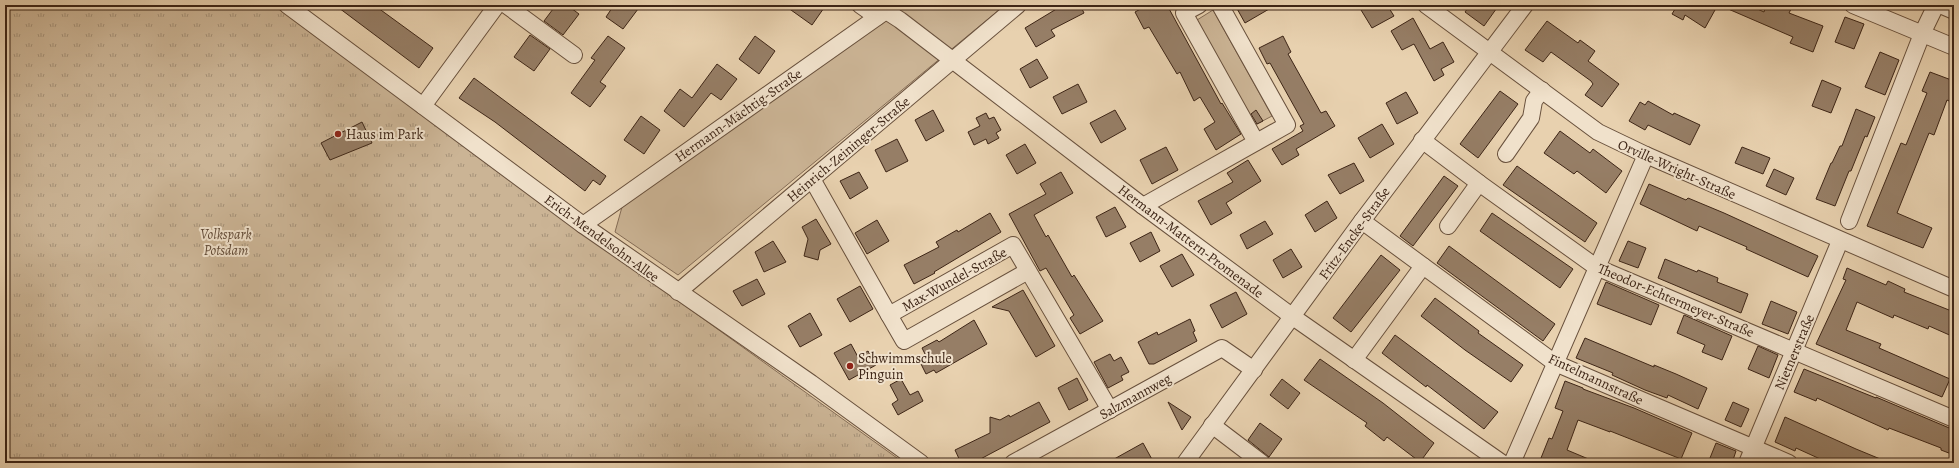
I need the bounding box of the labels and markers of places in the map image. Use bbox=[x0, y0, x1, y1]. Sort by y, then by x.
place label: Haus im Park bbox=[346, 125, 423, 144]
marker: Haus im Park bbox=[333, 129, 343, 139]
place label: Schwimmschule Pinguin bbox=[858, 349, 952, 384]
marker: Schwimmschule Pinguin bbox=[845, 361, 855, 371]

